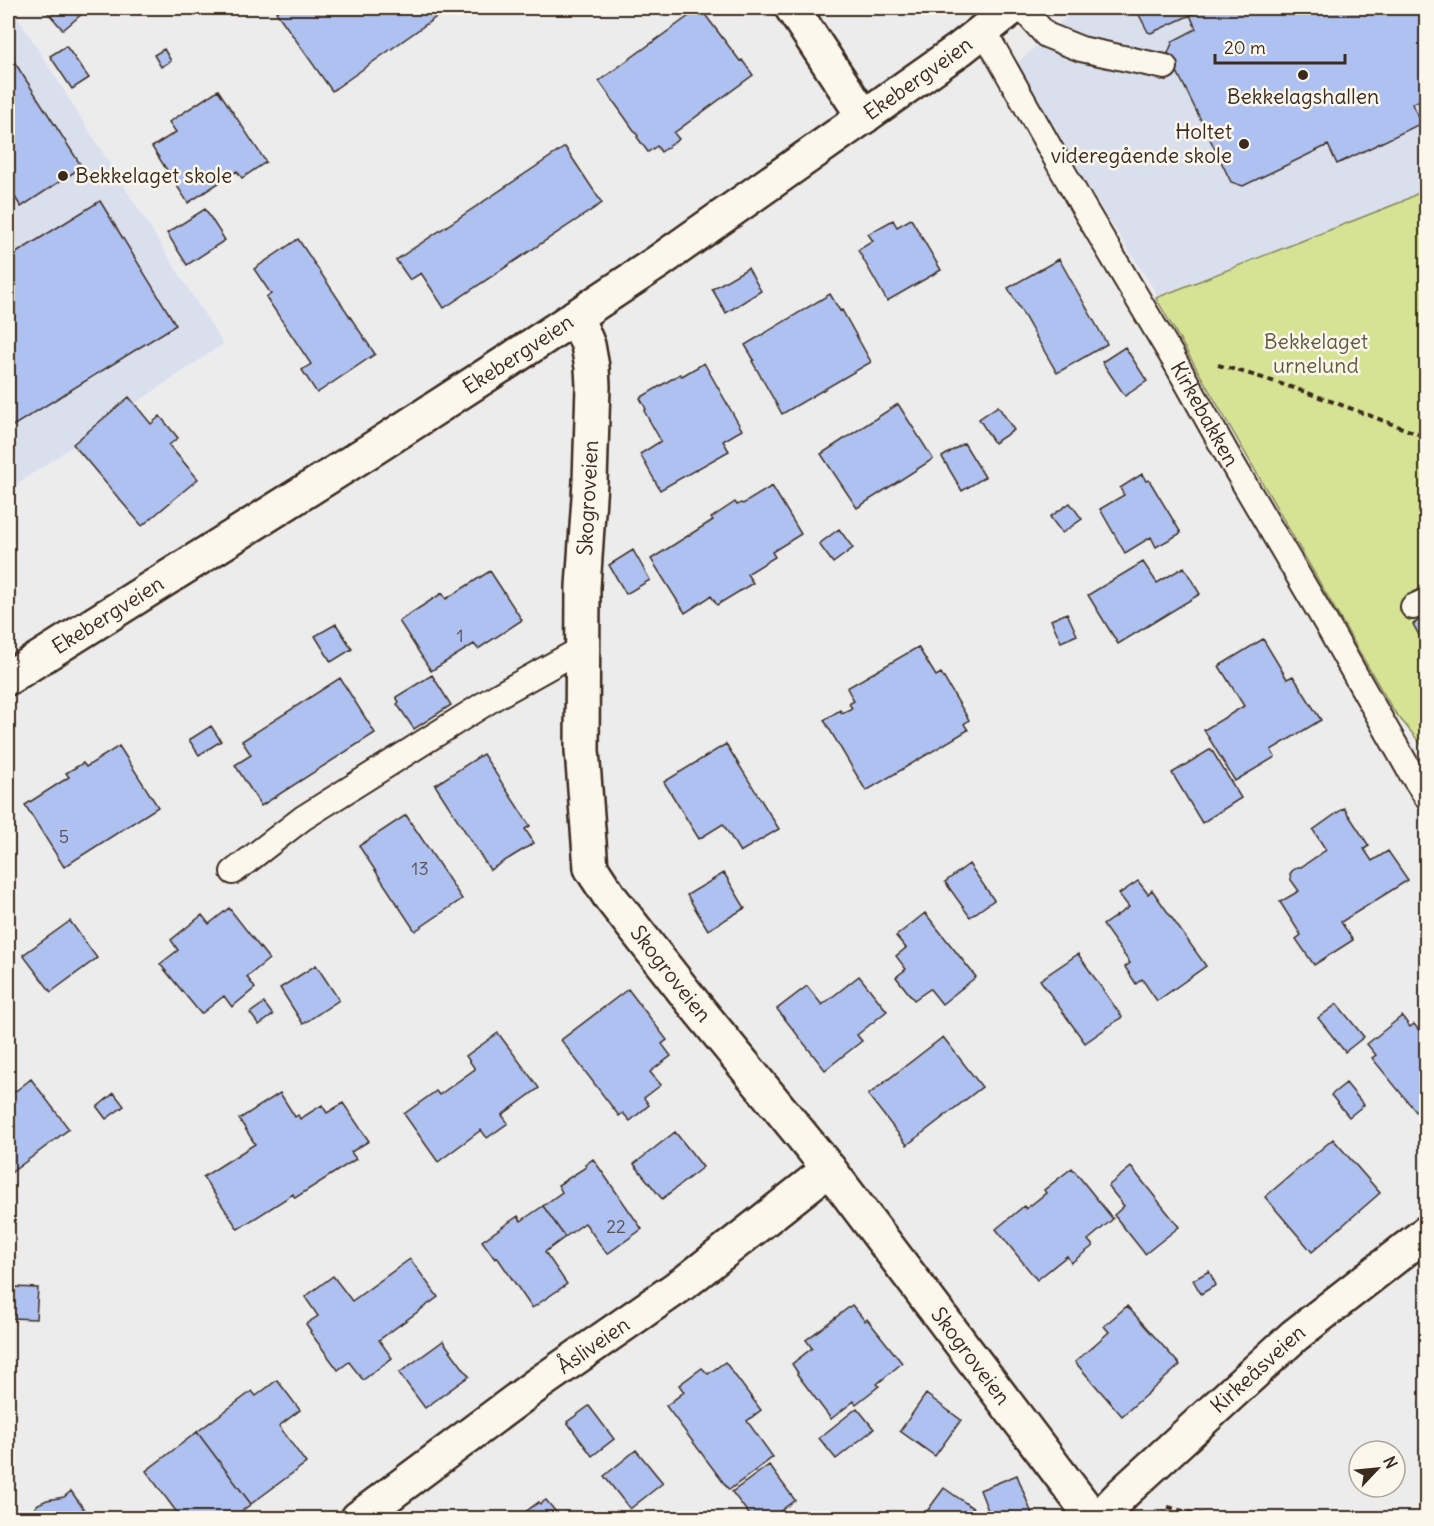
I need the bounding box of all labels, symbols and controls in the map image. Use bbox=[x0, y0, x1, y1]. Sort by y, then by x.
scale bar bbox=[1215, 27, 1346, 65]
street label: Ekebergveien bbox=[858, 30, 978, 126]
text: 20 m bbox=[1224, 36, 1266, 59]
marker: Bekkelagshallen bbox=[1296, 68, 1310, 82]
place label: Bekkelagshallen bbox=[1227, 83, 1379, 110]
place label: Holtet videregående skole bbox=[1051, 118, 1232, 169]
marker: Holtet videregående skole bbox=[1237, 137, 1251, 151]
place label: Bekkelaget skole bbox=[75, 162, 232, 189]
marker: Bekkelaget skole bbox=[56, 169, 70, 183]
street label: Ekebergveien bbox=[457, 308, 578, 400]
park label: Bekkelaget urnelund bbox=[1264, 328, 1368, 379]
street label: Kirkebakken bbox=[1165, 356, 1245, 471]
street label: Skogroveien bbox=[571, 440, 604, 556]
street label: Ekebergveien bbox=[47, 570, 169, 660]
house number: 1 bbox=[456, 624, 464, 647]
house number: 5 bbox=[59, 825, 69, 848]
house number: 13 bbox=[411, 857, 429, 880]
street label: Skogroveien bbox=[624, 920, 717, 1027]
house number: 22 bbox=[606, 1215, 626, 1238]
street label: Skogroveien bbox=[925, 1302, 1017, 1410]
street label: Åsliveien bbox=[552, 1311, 635, 1380]
street label: Kirkeåsveien bbox=[1205, 1318, 1311, 1419]
north arrow bbox=[1347, 1439, 1407, 1499]
text: N bbox=[1379, 1453, 1402, 1472]

